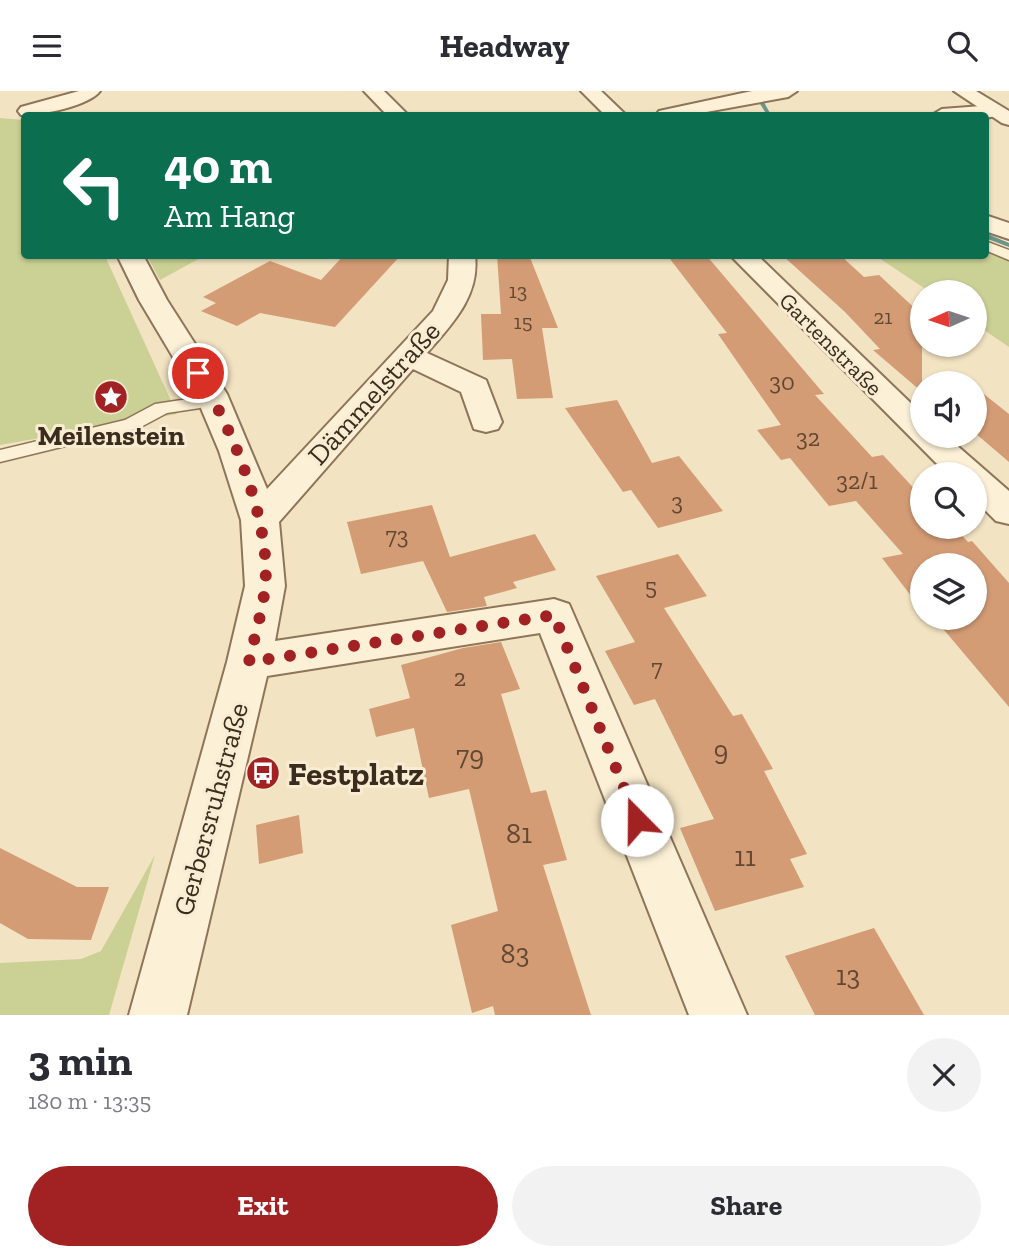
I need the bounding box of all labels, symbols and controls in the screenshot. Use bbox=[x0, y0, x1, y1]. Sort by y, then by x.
icon: menu bbox=[28, 27, 66, 65]
text: Headway bbox=[439, 27, 570, 65]
icon: search bbox=[943, 27, 981, 65]
text: 40 m bbox=[164, 137, 272, 196]
icon: left bbox=[49, 140, 140, 231]
text: Am Hang bbox=[164, 197, 295, 235]
house number: 13 bbox=[509, 278, 527, 303]
north arrow bbox=[910, 280, 987, 357]
map controls bbox=[910, 280, 987, 630]
street label: Gartenstraße bbox=[774, 287, 888, 401]
house number: 21 bbox=[874, 304, 892, 329]
house number: 15 bbox=[514, 309, 532, 334]
street label: Dämmelstraße bbox=[301, 315, 447, 471]
pin bbox=[168, 343, 228, 403]
icon: arrive bbox=[179, 354, 217, 392]
house number: 30 bbox=[769, 367, 795, 396]
button: sound bbox=[910, 371, 987, 448]
place icon: Meilenstein bbox=[92, 378, 130, 416]
place label: Meilenstein bbox=[37, 419, 185, 452]
house number: 32 bbox=[796, 423, 820, 452]
button: search bbox=[910, 462, 987, 539]
house number: 32/1 bbox=[836, 466, 878, 495]
house number: 3 bbox=[671, 487, 683, 516]
house number: 73 bbox=[385, 521, 409, 550]
button: layers bbox=[910, 553, 987, 630]
house number: 5 bbox=[645, 572, 657, 601]
house number: 7 bbox=[651, 653, 663, 682]
house number: 2 bbox=[454, 663, 466, 692]
street label: Gerbersruhstraße bbox=[167, 699, 255, 919]
house number: 9 bbox=[714, 734, 728, 767]
house number: 79 bbox=[456, 739, 484, 772]
bus stop icon: Festplatz bbox=[244, 754, 282, 792]
place label: Festplatz bbox=[288, 754, 424, 793]
position arrow bbox=[600, 783, 674, 857]
house number: 81 bbox=[506, 817, 532, 850]
house number: 11 bbox=[734, 840, 756, 873]
house number: 83 bbox=[501, 937, 529, 970]
house number: 13 bbox=[836, 959, 860, 992]
text: 3 min bbox=[28, 1035, 133, 1086]
button: close bbox=[907, 1038, 981, 1112]
text: 180 m · 13:35 bbox=[28, 1087, 151, 1115]
button: Exit bbox=[28, 1166, 498, 1246]
button: Share bbox=[512, 1166, 981, 1246]

